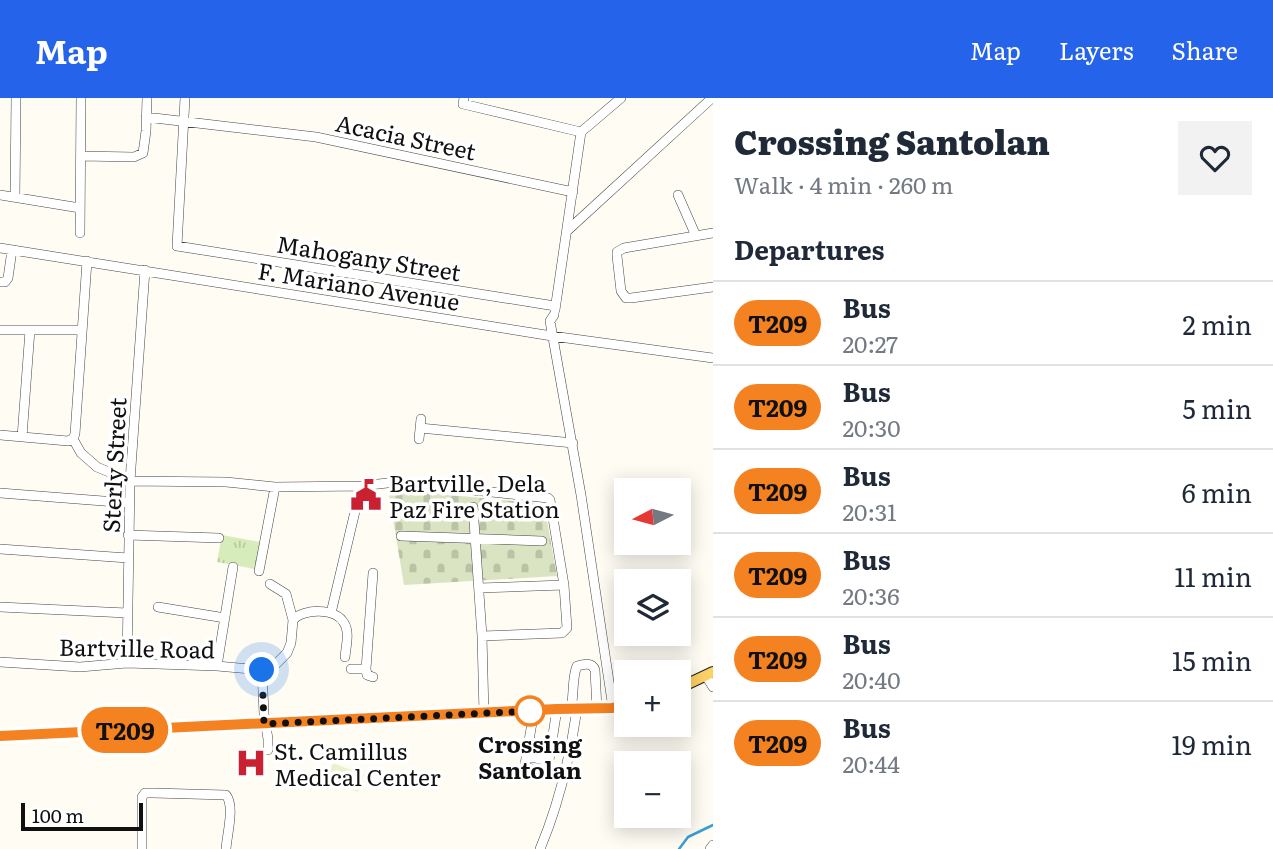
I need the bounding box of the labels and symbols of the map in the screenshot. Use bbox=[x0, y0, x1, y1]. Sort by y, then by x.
street label: Acacia Street bbox=[333, 105, 480, 168]
street label: Mahogany Street bbox=[275, 226, 464, 288]
street label: F. Mariano Avenue bbox=[256, 252, 462, 318]
street label: Sterly Street bbox=[92, 396, 134, 534]
place label: Bartville, Dela Paz Fire Station bbox=[389, 465, 560, 525]
public building icon: Bartville, Dela Paz Fire Station bbox=[349, 478, 383, 512]
north arrow bbox=[614, 478, 691, 555]
street label: Bartville Road bbox=[59, 629, 215, 665]
your location bbox=[244, 652, 279, 687]
marker: Crossing Santolan bbox=[515, 696, 545, 726]
line badge: T209 bbox=[76, 707, 174, 753]
place label: Crossing Santolan bbox=[478, 726, 583, 786]
place label: St. Camillus Medical Center bbox=[274, 733, 441, 793]
hospital icon: St. Camillus Medical Center bbox=[234, 746, 268, 780]
scale bar bbox=[21, 800, 144, 832]

